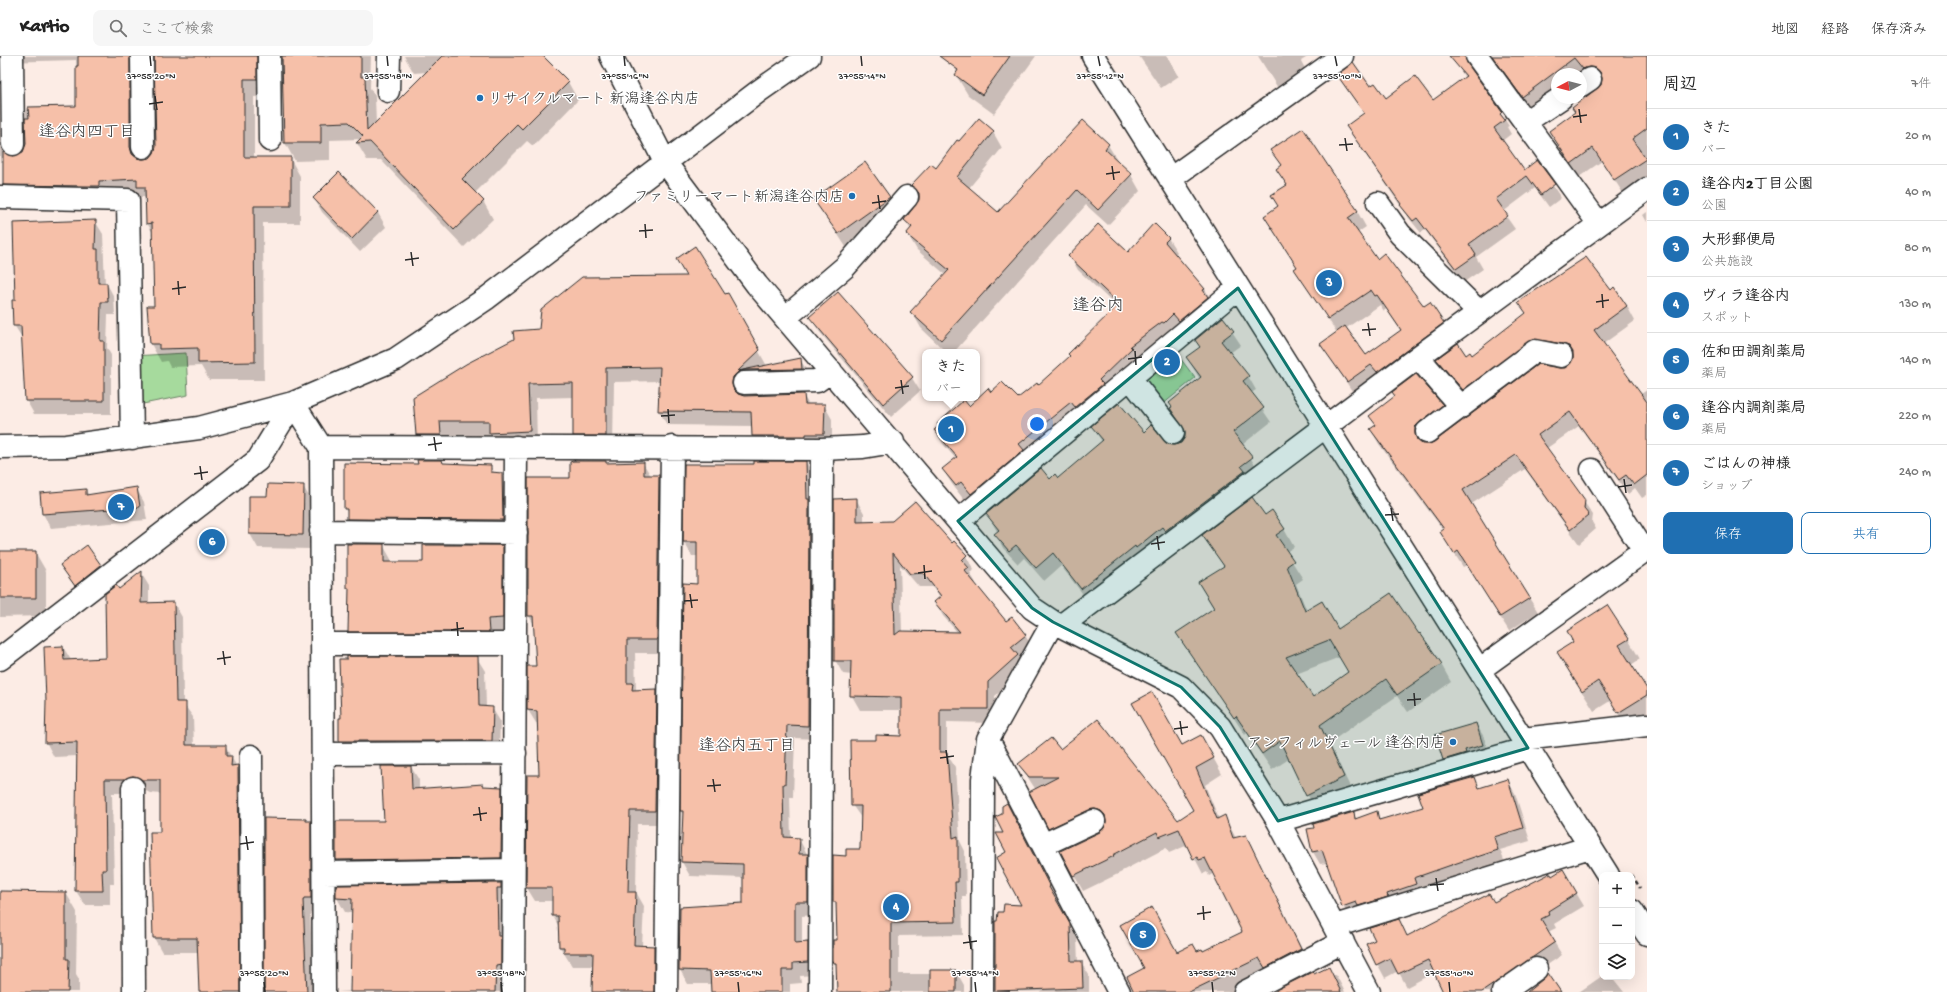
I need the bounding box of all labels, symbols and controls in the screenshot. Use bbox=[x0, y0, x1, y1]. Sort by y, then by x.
search box bbox=[93, 10, 373, 46]
text: Kartio bbox=[20, 16, 69, 39]
icon: search bbox=[107, 17, 129, 39]
text: ここで検索 bbox=[139, 21, 215, 39]
text: 地図 bbox=[1771, 22, 1799, 39]
text: 経路 bbox=[1821, 22, 1849, 39]
text: 保存済み bbox=[1871, 22, 1927, 39]
north arrow bbox=[1551, 68, 1587, 104]
text: 37°55'20"N bbox=[125, 71, 176, 83]
text: 37°55'18"N bbox=[363, 71, 413, 83]
text: 37°55'16"N bbox=[600, 71, 649, 83]
text: 37°55'14"N bbox=[837, 71, 886, 83]
text: 37°55'12"N bbox=[1075, 71, 1124, 83]
text: 37°55'10"N bbox=[1312, 71, 1362, 83]
text: 周辺 bbox=[1663, 76, 1697, 96]
text: 7件 bbox=[1911, 77, 1931, 92]
place label: リサイクルマート 新潟逢谷内店 bbox=[488, 90, 699, 109]
marker: リサイクルマート 新潟逢谷内店 bbox=[475, 93, 485, 103]
text: きた bbox=[1701, 120, 1731, 138]
district label: 逢谷内四丁目 bbox=[39, 122, 135, 143]
text: 1 bbox=[1673, 129, 1679, 144]
text: 20 m bbox=[1905, 129, 1931, 144]
text: バー bbox=[1701, 143, 1727, 158]
text: 逢谷内2丁目公園 bbox=[1701, 176, 1813, 194]
text: 2 bbox=[1673, 185, 1679, 200]
text: 40 m bbox=[1905, 185, 1931, 200]
place label: ファミリーマート新潟逢谷内店 bbox=[634, 188, 844, 207]
marker: ファミリーマート新潟逢谷内店 bbox=[847, 191, 857, 201]
text: 公園 bbox=[1701, 199, 1727, 214]
text: 大形郵便局 bbox=[1701, 232, 1776, 250]
text: 3 bbox=[1673, 241, 1679, 256]
text: 80 m bbox=[1904, 241, 1931, 256]
text: 公共施設 bbox=[1701, 255, 1753, 270]
pin: 3 bbox=[1316, 268, 1342, 298]
text: ヴィラ逢谷内 bbox=[1701, 288, 1790, 306]
district label: 逢谷内 bbox=[1073, 296, 1124, 317]
text: 4 bbox=[1673, 297, 1679, 312]
text: 130 m bbox=[1899, 297, 1931, 312]
text: スポット bbox=[1701, 311, 1753, 326]
text: 佐和田調剤薬局 bbox=[1701, 344, 1806, 362]
pin: 2 bbox=[1154, 347, 1180, 377]
popup bbox=[922, 349, 980, 401]
text: 5 bbox=[1673, 353, 1679, 368]
text: 140 m bbox=[1900, 353, 1931, 368]
text: きた bbox=[936, 359, 966, 377]
text: 薬局 bbox=[1701, 367, 1727, 382]
text: バー bbox=[936, 382, 962, 397]
text: 逢谷内調剤薬局 bbox=[1701, 400, 1806, 418]
text: 6 bbox=[1673, 409, 1679, 424]
text: 220 m bbox=[1899, 409, 1931, 424]
pin: 1 bbox=[938, 414, 964, 444]
your location bbox=[1027, 414, 1047, 434]
text: 薬局 bbox=[1701, 423, 1727, 438]
text: ごはんの神様 bbox=[1701, 456, 1791, 474]
text: 7 bbox=[1673, 465, 1679, 480]
text: 240 m bbox=[1899, 465, 1931, 480]
text: ショップ bbox=[1701, 479, 1752, 494]
pin: 7 bbox=[108, 492, 134, 522]
button: 保存 bbox=[1663, 512, 1793, 554]
button: 共有 bbox=[1801, 512, 1931, 554]
pin: 6 bbox=[199, 527, 225, 557]
place label: アンフィルヴェール 逢谷内店 bbox=[1247, 734, 1445, 753]
district label: 逢谷内五丁目 bbox=[699, 736, 795, 757]
marker: アンフィルヴェール 逢谷内店 bbox=[1448, 737, 1458, 747]
map controls bbox=[1599, 872, 1635, 980]
button: + bbox=[1599, 872, 1635, 908]
pin: 4 bbox=[883, 892, 909, 922]
button: − bbox=[1599, 908, 1635, 944]
pin: 5 bbox=[1130, 920, 1156, 950]
button: layers bbox=[1599, 944, 1635, 980]
text: 37°55'20"N bbox=[238, 968, 289, 980]
text: 37°55'18"N bbox=[476, 968, 526, 980]
text: 37°55'16"N bbox=[713, 968, 762, 980]
text: 37°55'14"N bbox=[950, 968, 999, 980]
text: 37°55'12"N bbox=[1187, 968, 1236, 980]
text: 37°55'10"N bbox=[1424, 968, 1474, 980]

